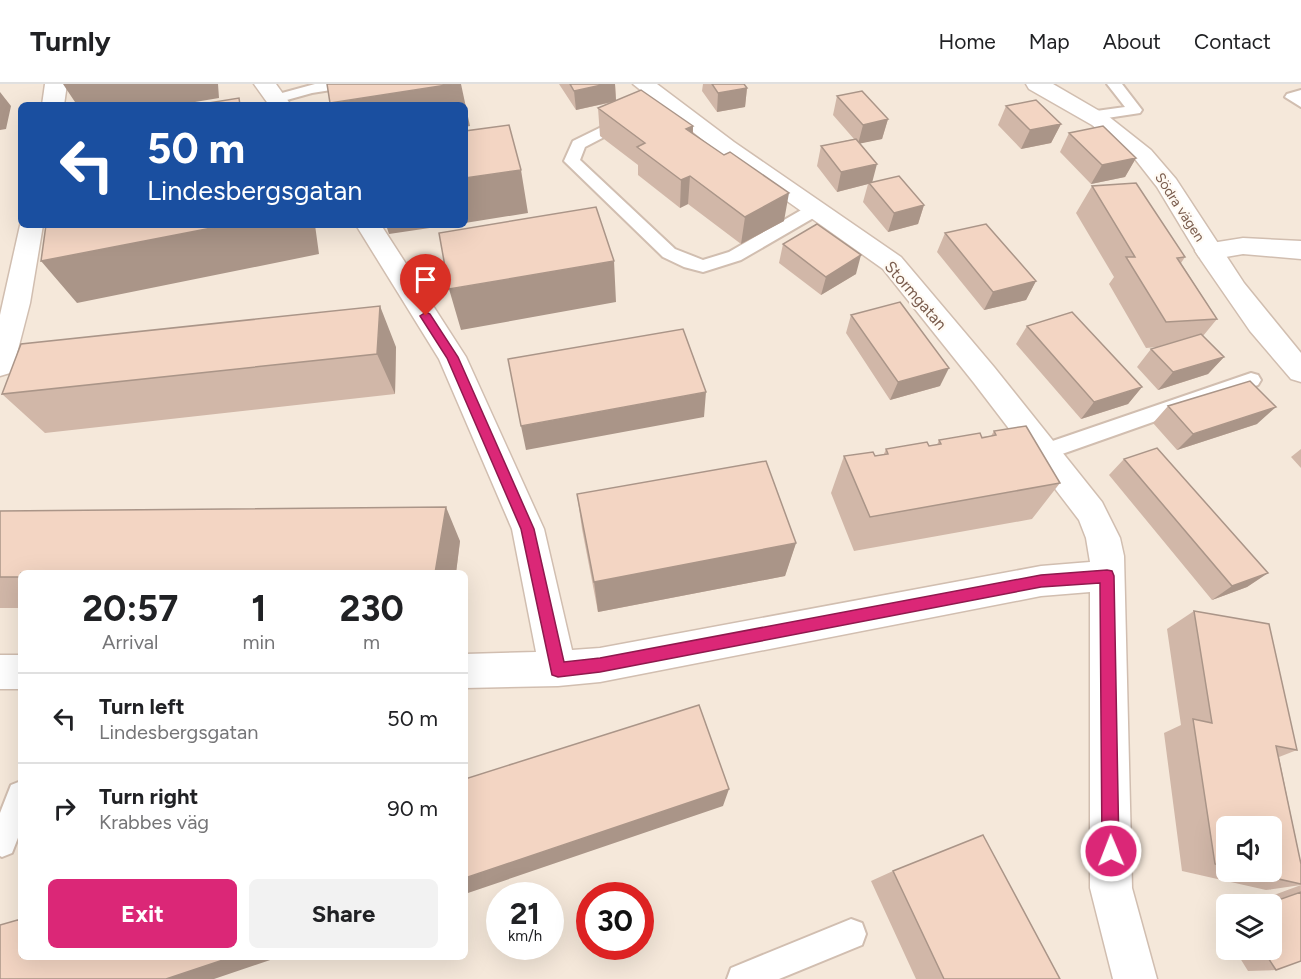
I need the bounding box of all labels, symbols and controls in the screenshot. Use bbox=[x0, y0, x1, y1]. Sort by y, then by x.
text: Turnly bbox=[30, 24, 111, 58]
text: Home bbox=[939, 29, 996, 54]
text: Map bbox=[1029, 29, 1070, 54]
text: About bbox=[1103, 29, 1161, 54]
text: Contact bbox=[1194, 29, 1271, 54]
text: 50 m bbox=[147, 123, 245, 174]
icon: left bbox=[48, 126, 126, 204]
street label: Södra vägen bbox=[1151, 170, 1208, 245]
text: Lindesbergsgatan bbox=[147, 174, 362, 207]
pin bbox=[400, 254, 451, 316]
street label: Stormgatan bbox=[881, 257, 951, 334]
icon: arrive bbox=[409, 263, 442, 296]
text: 20:57 bbox=[82, 587, 178, 630]
text: 1 bbox=[251, 587, 266, 630]
text: 230 bbox=[340, 587, 404, 630]
text: Arrival bbox=[102, 630, 158, 654]
text: min bbox=[242, 630, 275, 654]
text: m bbox=[363, 630, 380, 654]
text: Turn left bbox=[99, 693, 185, 720]
icon: left bbox=[48, 702, 81, 735]
text: 50 m bbox=[387, 705, 438, 732]
text: Lindesbergsgatan bbox=[99, 720, 258, 744]
text: Turn right bbox=[99, 783, 198, 810]
icon: right bbox=[48, 792, 81, 825]
text: 90 m bbox=[387, 795, 438, 822]
text: Krabbes väg bbox=[99, 810, 209, 834]
map controls bbox=[1216, 816, 1282, 960]
button: sound bbox=[1216, 816, 1282, 882]
position arrow bbox=[1079, 819, 1143, 883]
button: Exit bbox=[48, 879, 237, 948]
button: Share bbox=[249, 879, 438, 948]
speed limit sign: 30 bbox=[576, 882, 654, 960]
button: layers bbox=[1216, 894, 1282, 960]
text: 21 bbox=[510, 895, 540, 932]
text: km/h bbox=[508, 927, 542, 945]

